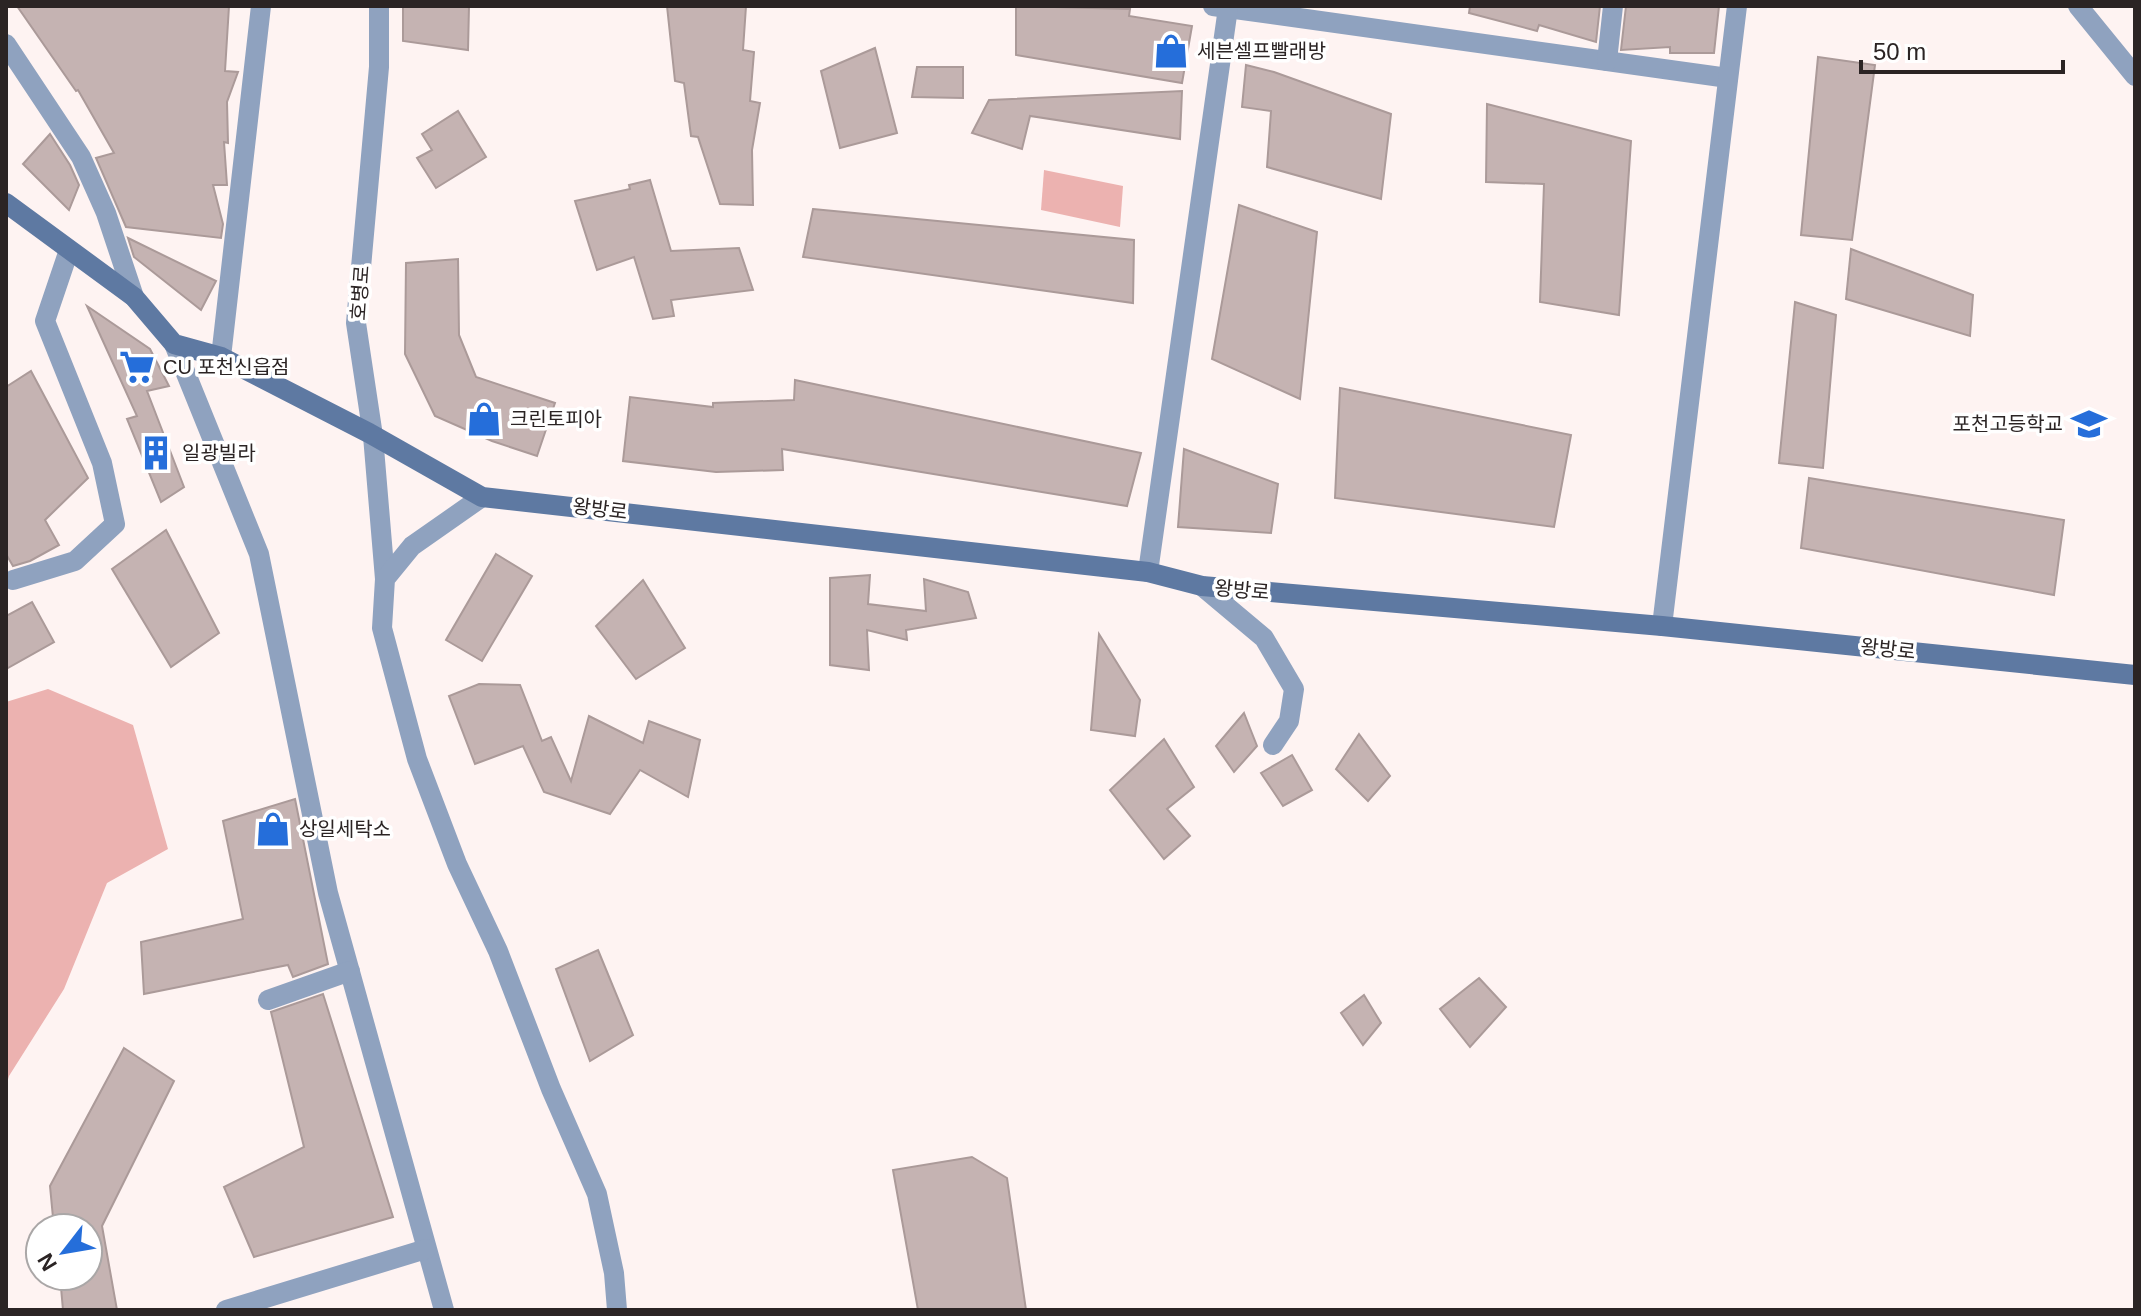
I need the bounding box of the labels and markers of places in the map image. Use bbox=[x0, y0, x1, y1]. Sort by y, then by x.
shop icon: 세븐셀프빨래방 bbox=[1152, 32, 1190, 70]
place label: 세븐셀프빨래방 bbox=[1197, 40, 1326, 62]
supermarket icon: CU 포천신읍점 bbox=[118, 348, 156, 386]
place label: CU 포천신읍점 bbox=[163, 356, 289, 378]
shop icon: 크린토피아 bbox=[465, 400, 503, 438]
school or university icon: 포천고등학교 bbox=[2070, 405, 2108, 443]
place label: 크린토피아 bbox=[510, 408, 602, 430]
place label: 포천고등학교 bbox=[1953, 413, 2063, 435]
building icon: 일광빌라 bbox=[137, 434, 175, 472]
place label: 일광빌라 bbox=[182, 442, 256, 464]
shop icon: 상일세탁소 bbox=[254, 810, 292, 848]
place label: 상일세탁소 bbox=[299, 818, 391, 840]

